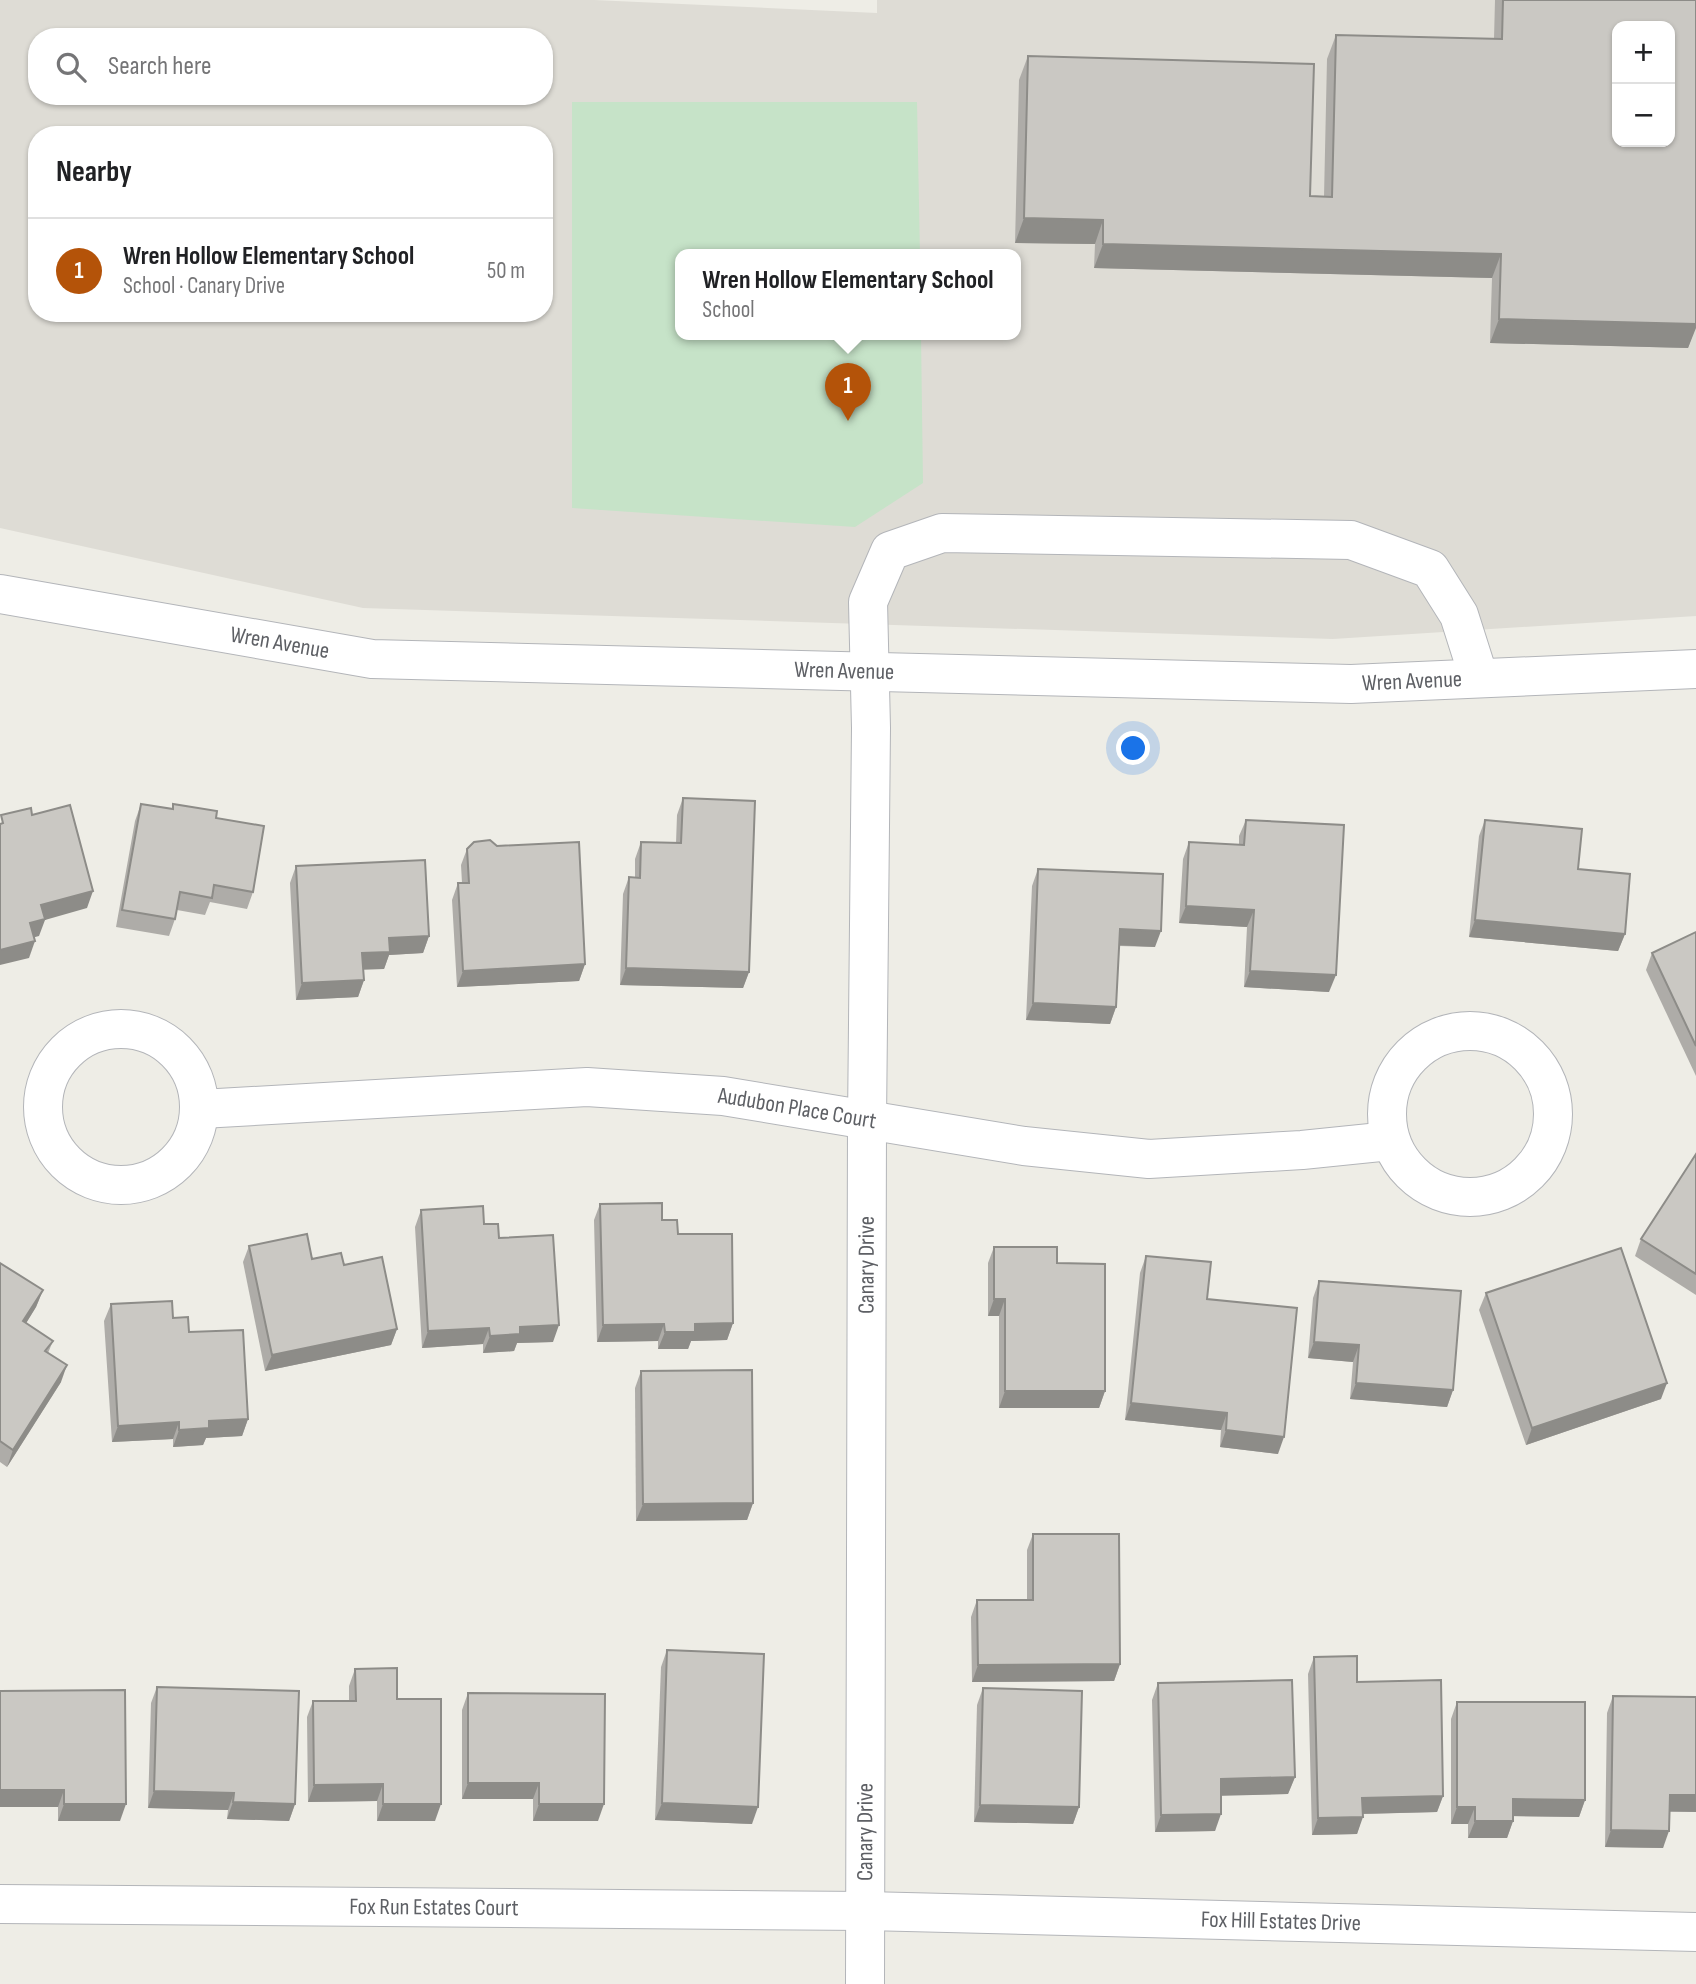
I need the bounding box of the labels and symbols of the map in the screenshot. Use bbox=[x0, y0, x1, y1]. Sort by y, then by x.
pin: 1 bbox=[825, 363, 871, 421]
street label: Wren Avenue bbox=[228, 620, 331, 665]
street label: Wren Avenue bbox=[794, 656, 895, 686]
street label: Wren Avenue bbox=[1361, 665, 1463, 698]
your location bbox=[1116, 731, 1150, 765]
street label: Audubon Place Court bbox=[716, 1082, 878, 1135]
street label: Canary Drive bbox=[853, 1216, 881, 1314]
street label: Canary Drive bbox=[851, 1783, 879, 1881]
street label: Fox Run Estates Court bbox=[349, 1893, 519, 1922]
street label: Fox Hill Estates Drive bbox=[1201, 1905, 1361, 1938]

